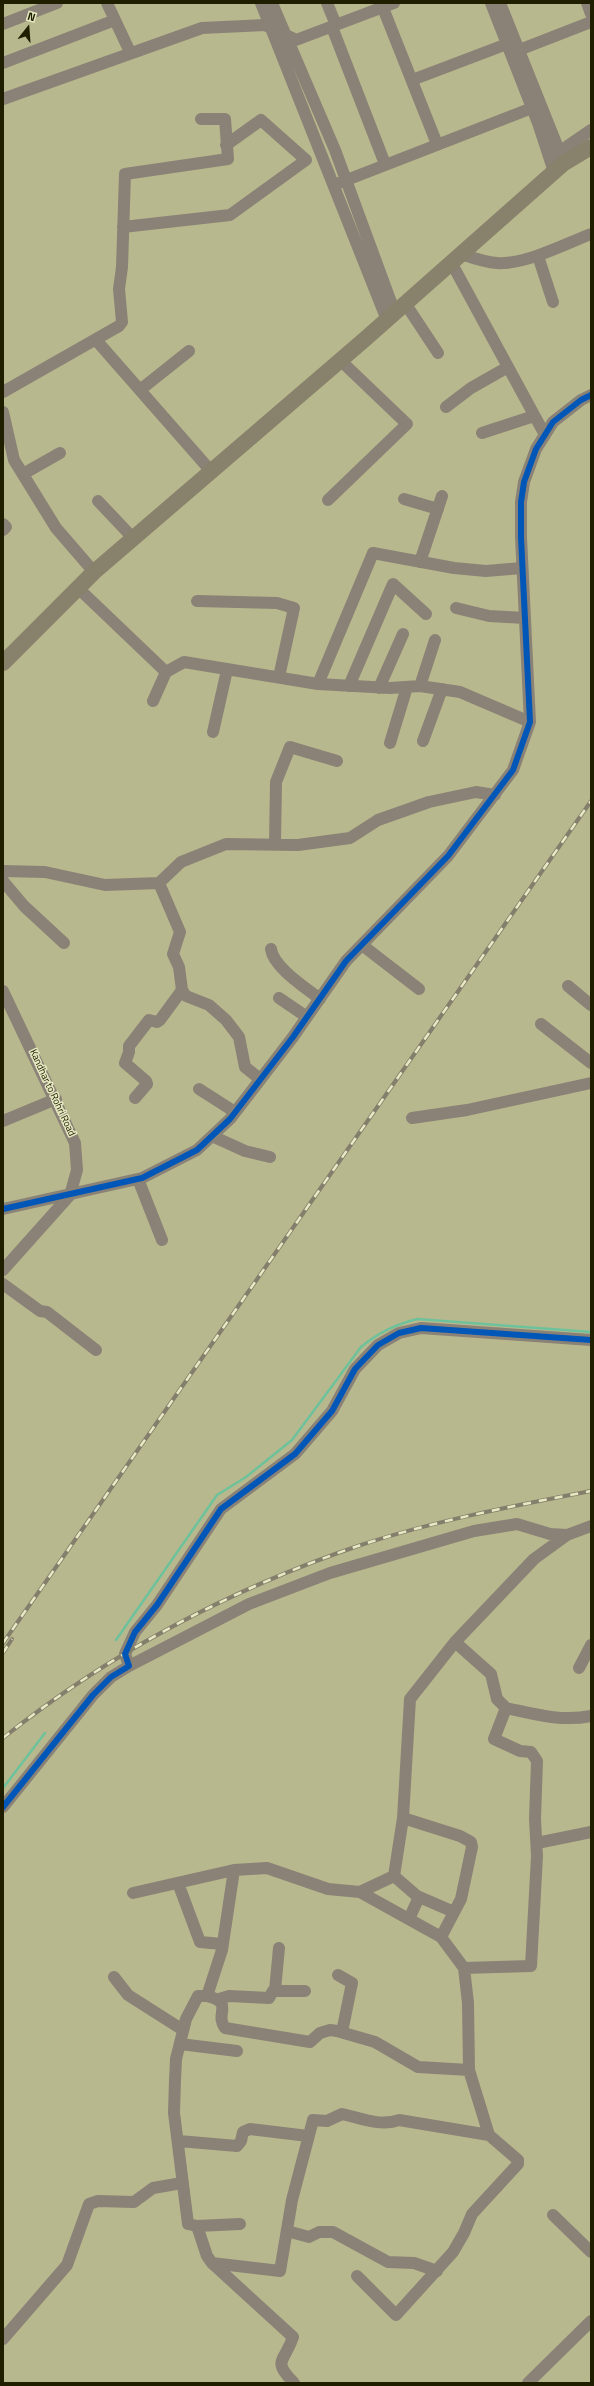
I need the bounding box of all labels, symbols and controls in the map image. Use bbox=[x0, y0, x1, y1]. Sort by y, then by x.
north arrow bbox=[8, 8, 48, 48]
text: N bbox=[26, 8, 37, 25]
street label: Kandhar to Rohri Road bbox=[27, 1048, 77, 1138]

